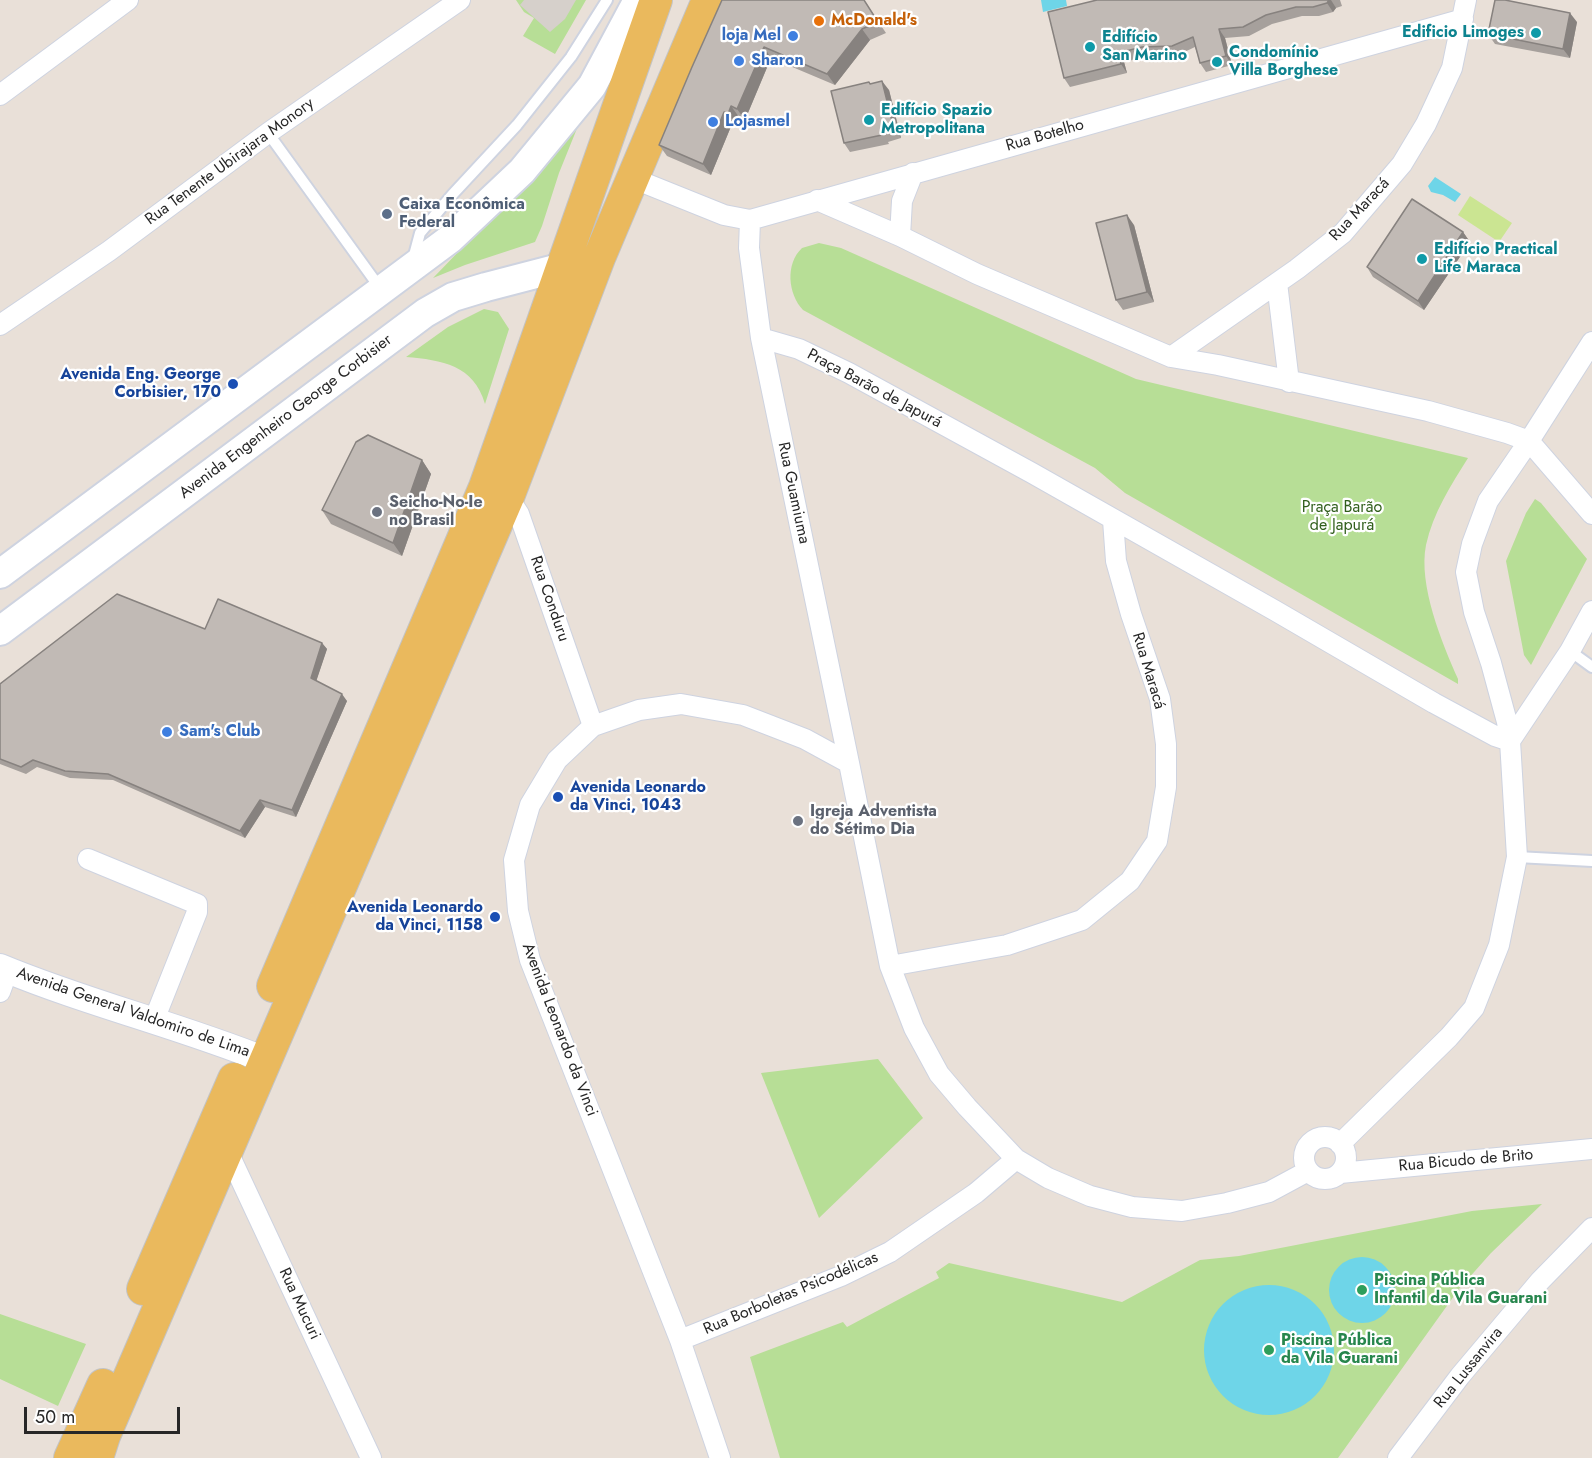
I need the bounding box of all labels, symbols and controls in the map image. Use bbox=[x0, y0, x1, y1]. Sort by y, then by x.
place label: McDonald's bbox=[831, 11, 917, 31]
marker: McDonald's bbox=[812, 14, 826, 28]
place label: Edificio Limoges bbox=[1402, 23, 1524, 43]
place label: loja Mel bbox=[722, 26, 781, 46]
marker: Edificio Limoges bbox=[1529, 26, 1543, 40]
place label: Edifício San Marino bbox=[1102, 28, 1187, 66]
marker: loja Mel bbox=[786, 29, 800, 43]
marker: Edifício San Marino bbox=[1083, 40, 1097, 54]
place label: Condomínio Villa Borghese bbox=[1229, 43, 1338, 81]
place label: Sharon bbox=[751, 51, 804, 71]
marker: Sharon bbox=[732, 54, 746, 68]
marker: Condomínio Villa Borghese bbox=[1210, 55, 1224, 69]
street label: Rua Tenente Ubirajara Monory bbox=[142, 94, 318, 230]
place label: Edifício Spazio Metropolitana bbox=[881, 101, 992, 139]
place label: Lojasmel bbox=[725, 112, 790, 132]
marker: Edifício Spazio Metropolitana bbox=[862, 113, 876, 127]
marker: Lojasmel bbox=[706, 115, 720, 129]
street label: Rua Botelho bbox=[1004, 116, 1086, 156]
street label: Rua Maracá bbox=[1326, 175, 1394, 245]
place label: Caixa Econômica Federal bbox=[399, 195, 525, 233]
marker: Caixa Econômica Federal bbox=[380, 207, 394, 221]
place label: Edifício Practical Life Maraca bbox=[1434, 240, 1558, 278]
marker: Edifício Practical Life Maraca bbox=[1415, 252, 1429, 266]
street label: Avenida Engenheiro George Corbisier bbox=[176, 331, 396, 503]
street label: Praça Barão de Japurá bbox=[803, 345, 945, 433]
place label: Avenida Eng. George Corbisier, 170 bbox=[60, 365, 221, 403]
marker: Avenida Eng. George Corbisier, 170 bbox=[226, 377, 240, 391]
street label: Rua Guamiuma bbox=[773, 440, 813, 546]
place label: Seicho-No-Ie no Brasil bbox=[389, 493, 483, 531]
park label: Praça Barão de Japurá bbox=[1302, 498, 1382, 536]
marker: Seicho-No-Ie no Brasil bbox=[370, 505, 384, 519]
street label: Rua Conduru bbox=[525, 554, 573, 644]
street label: Rua Maracá bbox=[1127, 630, 1169, 712]
place label: Sam's Club bbox=[179, 722, 260, 742]
marker: Sam's Club bbox=[160, 725, 174, 739]
place label: Avenida Leonardo da Vinci, 1043 bbox=[570, 778, 706, 816]
marker: Avenida Leonardo da Vinci, 1043 bbox=[551, 790, 565, 804]
place label: Igreja Adventista do Sétimo Dia bbox=[810, 802, 937, 840]
marker: Igreja Adventista do Sétimo Dia bbox=[791, 814, 805, 828]
place label: Avenida Leonardo da Vinci, 1158 bbox=[347, 898, 483, 936]
marker: Avenida Leonardo da Vinci, 1158 bbox=[488, 910, 502, 924]
street label: Avenida Leonardo da Vinci bbox=[517, 941, 601, 1119]
street label: Avenida General Valdomiro de Lima bbox=[14, 964, 252, 1062]
street label: Rua Bicudo de Brito bbox=[1398, 1146, 1534, 1176]
street label: Rua Borboletas Psicodélicas bbox=[701, 1248, 881, 1340]
street label: Rua Mucuri bbox=[274, 1265, 324, 1343]
place label: Piscina Pública Infantil da Vila Guarani bbox=[1374, 1271, 1547, 1309]
marker: Piscina Pública Infantil da Vila Guarani bbox=[1355, 1283, 1369, 1297]
street label: Rua Lussanvira bbox=[1431, 1324, 1507, 1412]
place label: Piscina Pública da Vila Guarani bbox=[1281, 1331, 1398, 1369]
marker: Piscina Pública da Vila Guarani bbox=[1262, 1343, 1276, 1357]
scale bar bbox=[27, 1395, 183, 1433]
text: 50 m bbox=[35, 1404, 75, 1430]

